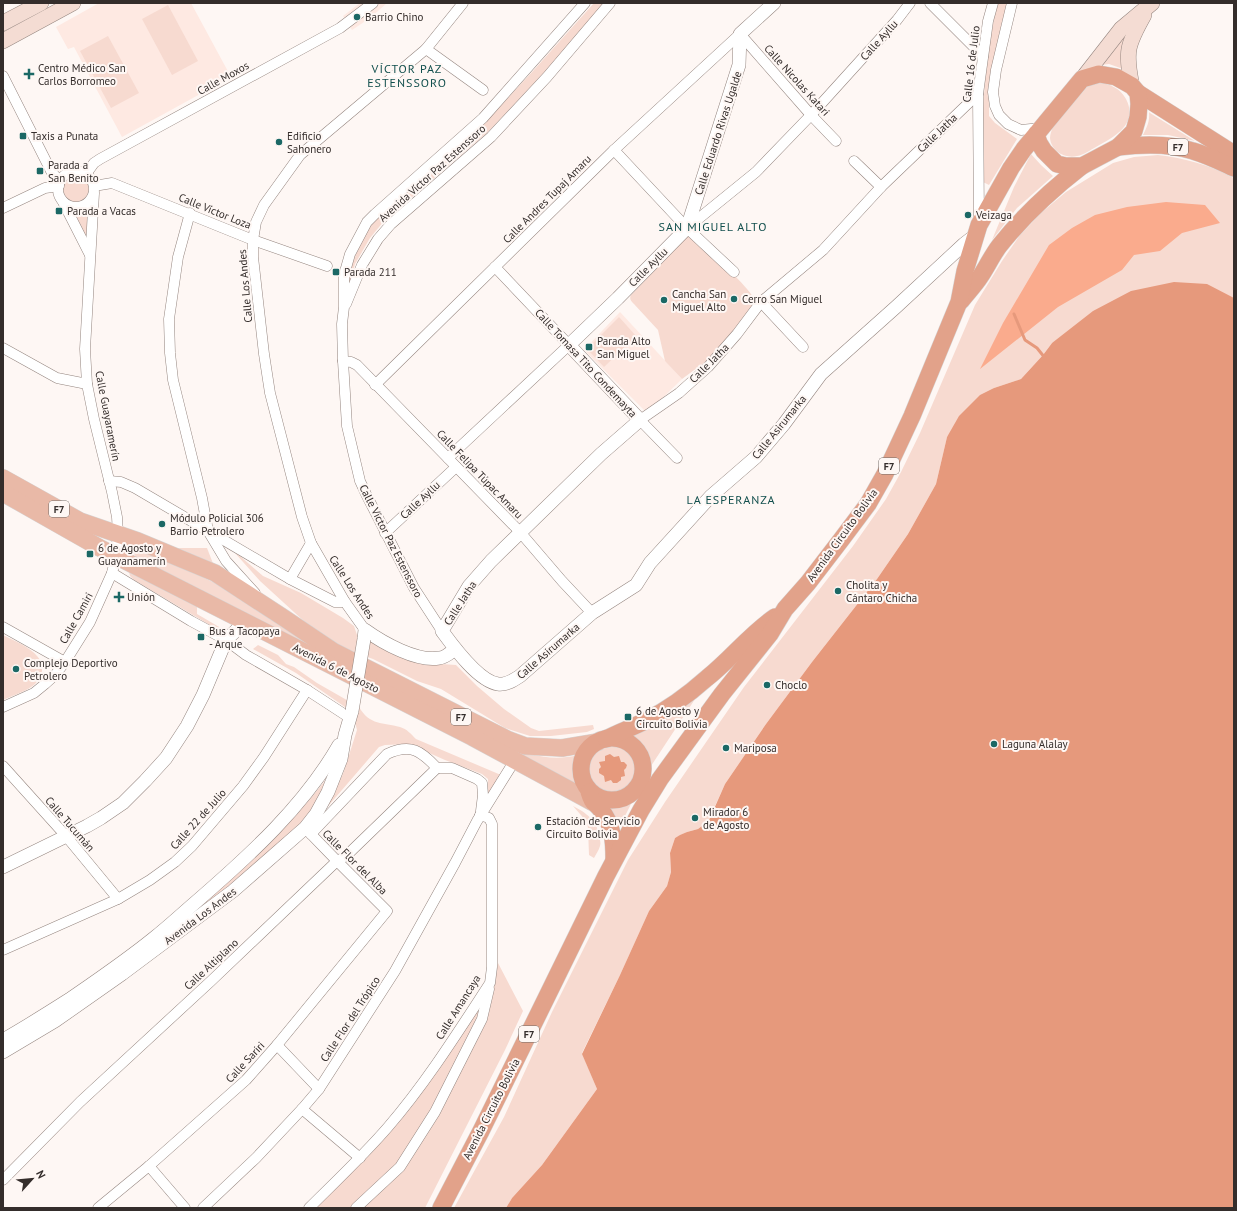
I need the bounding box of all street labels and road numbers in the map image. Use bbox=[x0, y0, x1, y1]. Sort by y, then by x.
street label: Calle Ayllu bbox=[857, 17, 901, 63]
street label: Calle 16 de Julio bbox=[959, 25, 983, 103]
street label: Calle Nicolas Katari bbox=[761, 41, 833, 119]
street label: Calle Moxos bbox=[195, 58, 252, 98]
street label: Calle Eduardo Rivas Ugalde bbox=[691, 69, 745, 197]
street label: Calle Jatha bbox=[914, 110, 960, 156]
street label: Avenida Víctor Paz Estenssoro bbox=[376, 121, 488, 225]
road number: F7 bbox=[1168, 139, 1188, 155]
street label: Calle Andres Tupaj Amaru bbox=[500, 152, 594, 246]
street label: Calle Víctor Loza bbox=[177, 190, 253, 232]
street label: Calle Ayllu bbox=[625, 244, 671, 290]
street label: Calle Los Andes bbox=[235, 249, 255, 323]
street label: Calle Tomasa Tito Condemayta bbox=[532, 306, 640, 420]
street label: Calle Jatha bbox=[686, 340, 732, 386]
street label: Calle Guayaramerín bbox=[92, 370, 124, 462]
street label: Calle Asirumarka bbox=[749, 392, 809, 462]
street label: Calle Felipa Túpac Amaru bbox=[434, 427, 526, 521]
road number: F7 bbox=[879, 458, 899, 474]
street label: Calle Ayllu bbox=[397, 478, 443, 522]
street label: Calle Víctor Paz Estenssoro bbox=[356, 482, 426, 600]
street label: Avenida Circuito Bolivia bbox=[804, 486, 880, 584]
road number: F7 bbox=[49, 501, 69, 517]
street label: Calle Los Andes bbox=[326, 552, 378, 622]
street label: Calle Jatha bbox=[440, 578, 480, 628]
street label: Calle Camiri bbox=[56, 590, 96, 646]
street label: Calle Asirumarka bbox=[514, 620, 582, 682]
street label: Avenida 6 de Agosto bbox=[290, 640, 382, 696]
road number: F7 bbox=[451, 709, 471, 725]
street label: Calle 22 de Julio bbox=[167, 786, 229, 852]
street label: Calle Tucumán bbox=[42, 794, 98, 854]
street label: Calle Flor del Alba bbox=[320, 827, 390, 897]
street label: Avenida Los Andes bbox=[161, 884, 239, 948]
street label: Calle Altiplano bbox=[181, 935, 241, 993]
street label: Calle Amancaya bbox=[432, 972, 484, 1042]
street label: Calle Flor del Trópico bbox=[317, 973, 383, 1064]
road number: F7 bbox=[519, 1026, 539, 1042]
street label: Calle Sariri bbox=[222, 1038, 268, 1085]
street label: Avenida Circuito Bolivia bbox=[459, 1056, 523, 1162]

